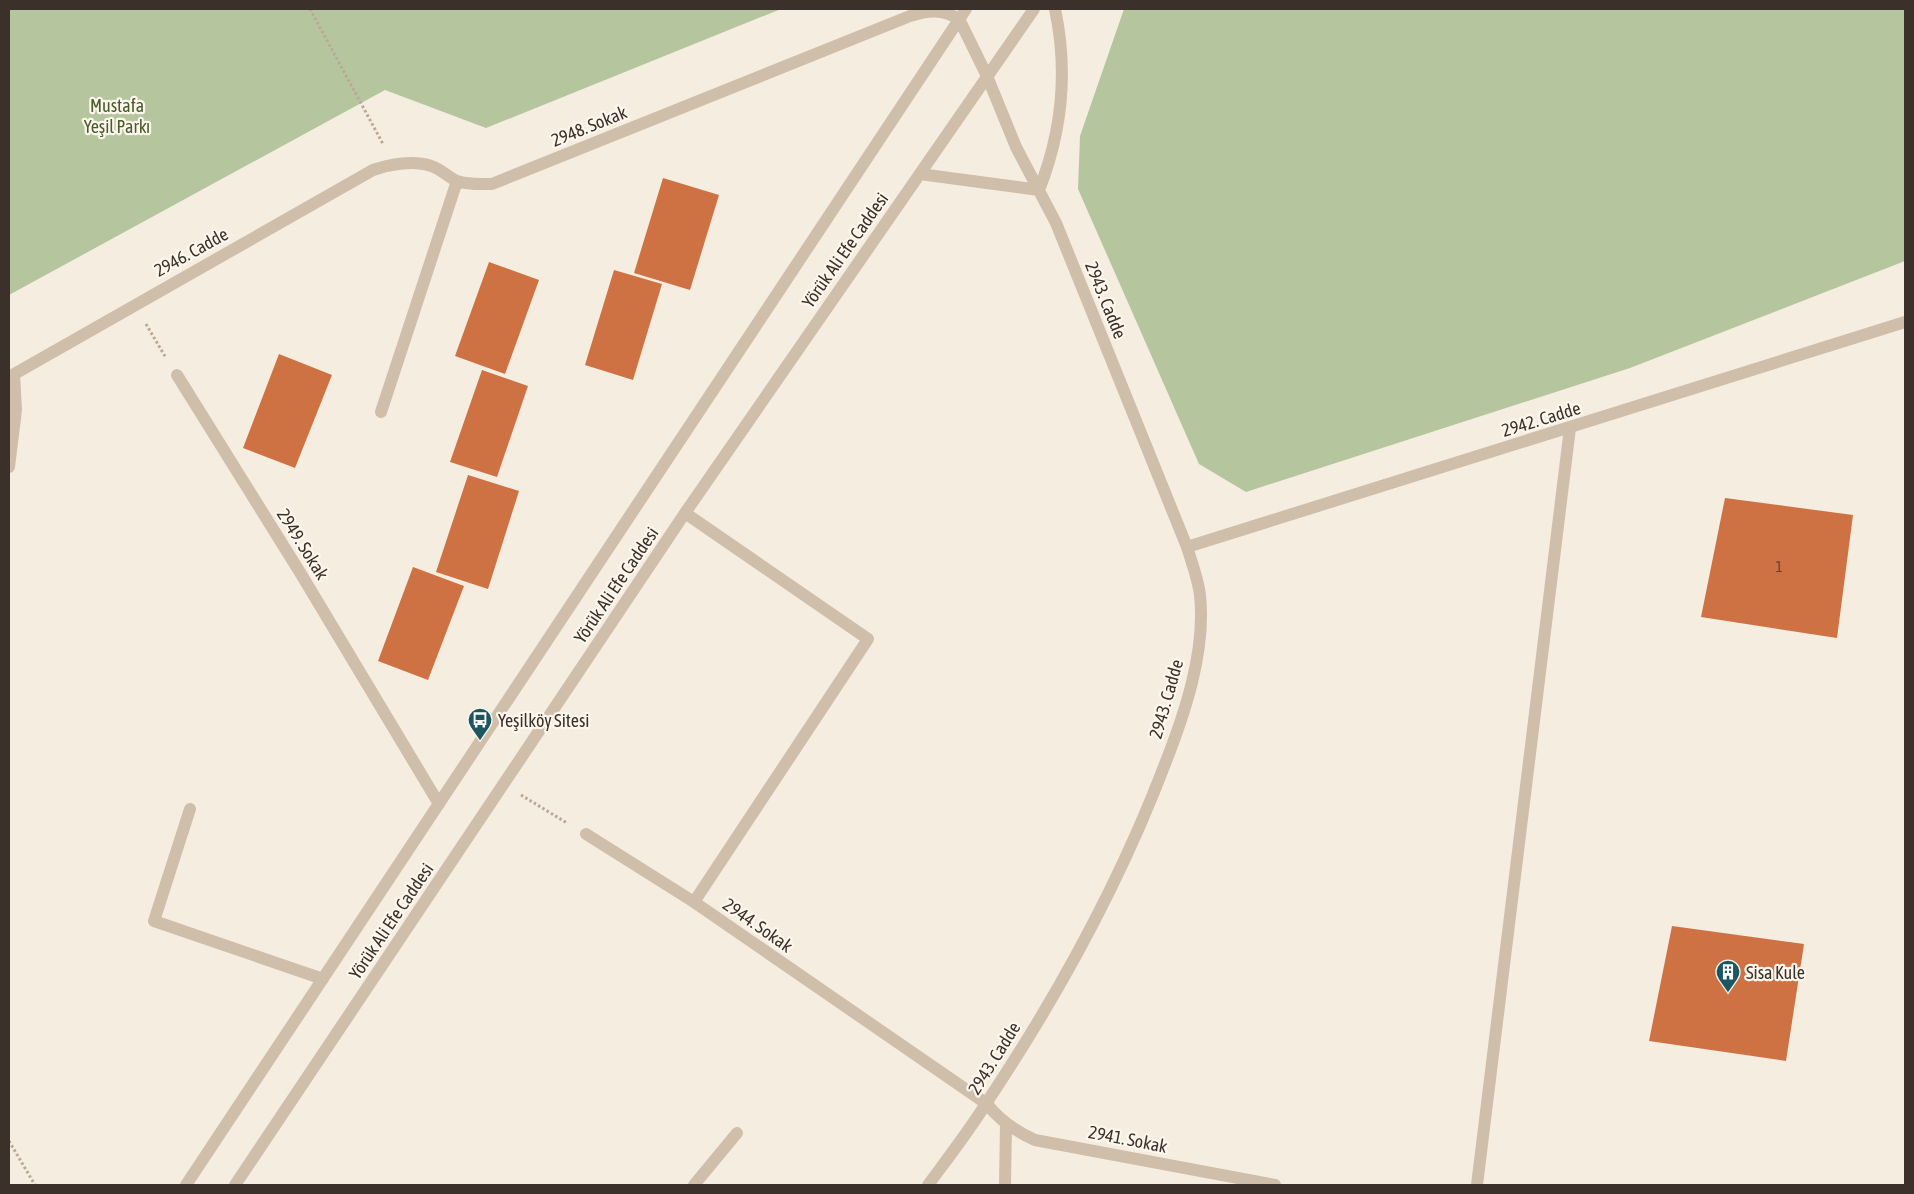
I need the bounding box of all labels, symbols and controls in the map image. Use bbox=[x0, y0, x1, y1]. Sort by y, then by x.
park label: Mustafa Yeşil Parkı bbox=[84, 95, 150, 137]
street label: 2948. Sokak bbox=[548, 101, 630, 151]
street label: Yörük Ali Efe Caddesi bbox=[798, 188, 892, 312]
street label: 2946. Cadde bbox=[150, 223, 232, 281]
street label: 2943. Cadde bbox=[1081, 258, 1131, 342]
street label: 2942. Cadde bbox=[1499, 397, 1583, 441]
street label: 2949. Sokak bbox=[273, 505, 333, 583]
street label: Yörük Ali Efe Caddesi bbox=[569, 523, 663, 647]
house number: 1 bbox=[1775, 558, 1783, 575]
street label: 2943. Cadde bbox=[1145, 657, 1187, 741]
bus stop icon: Yeşilköy Sitesi bbox=[467, 707, 493, 741]
place label: Yeşilköy Sitesi bbox=[498, 710, 589, 731]
street label: Yörük Ali Efe Caddesi bbox=[344, 859, 438, 983]
street label: 2944. Sokak bbox=[719, 894, 797, 957]
building icon: Sisa Kule bbox=[1715, 959, 1741, 993]
place label: Sisa Kule bbox=[1746, 962, 1805, 983]
street label: 2943. Cadde bbox=[964, 1018, 1024, 1098]
street label: 2941. Sokak bbox=[1087, 1121, 1169, 1157]

